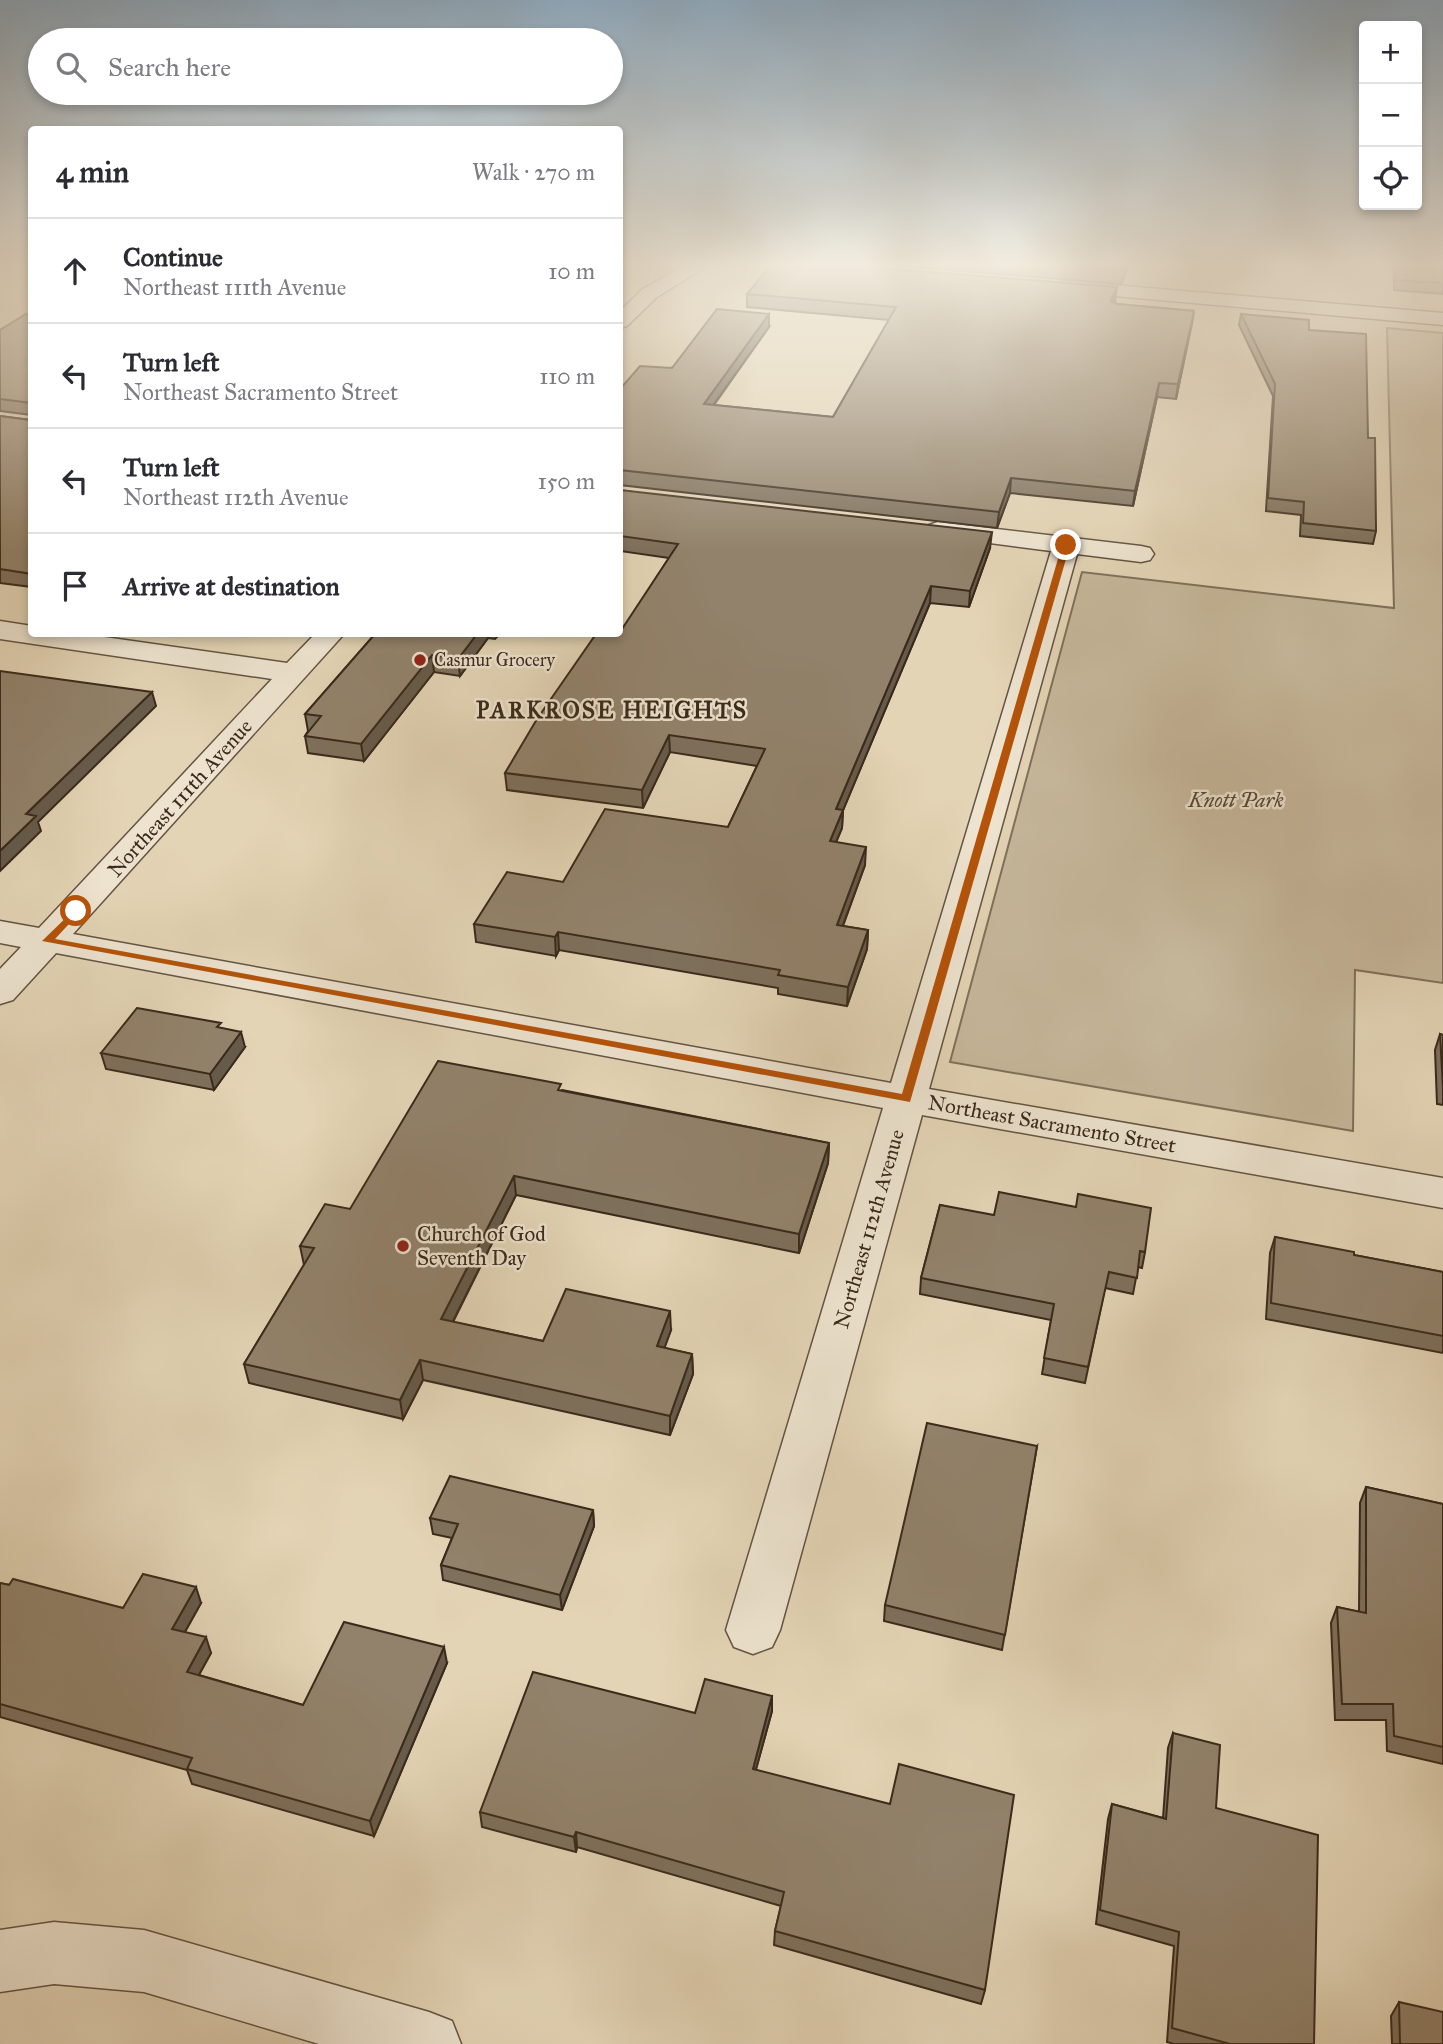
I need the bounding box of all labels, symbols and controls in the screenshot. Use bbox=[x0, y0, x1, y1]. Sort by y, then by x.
map controls bbox=[1359, 21, 1422, 210]
button: + bbox=[1359, 21, 1422, 84]
search box bbox=[28, 28, 623, 105]
icon: search bbox=[52, 48, 90, 86]
text: Search here bbox=[108, 51, 231, 83]
button: − bbox=[1359, 84, 1422, 147]
button: locate bbox=[1359, 147, 1422, 210]
text: 4 min bbox=[56, 154, 129, 190]
text: Walk · 270 m bbox=[472, 158, 595, 186]
text: Continue bbox=[123, 241, 223, 273]
icon: ahead bbox=[56, 252, 94, 290]
text: 10 m bbox=[548, 257, 595, 285]
text: Northeast 111th Avenue bbox=[123, 273, 346, 301]
text: Turn left bbox=[123, 346, 219, 378]
icon: left bbox=[56, 357, 94, 395]
text: 110 m bbox=[539, 362, 595, 390]
text: Northeast Sacramento Street bbox=[123, 378, 398, 406]
text: Turn left bbox=[123, 451, 219, 483]
icon: left bbox=[56, 462, 94, 500]
text: 150 m bbox=[538, 467, 595, 495]
text: Northeast 112th Avenue bbox=[123, 483, 349, 511]
route end bbox=[1050, 529, 1081, 560]
icon: arrive bbox=[56, 567, 94, 605]
text: Arrive at destination bbox=[123, 570, 340, 602]
place label: Casmur Grocery bbox=[434, 649, 556, 671]
marker: Casmur Grocery bbox=[412, 652, 428, 668]
district label: PARKROSE HEIGHTS bbox=[476, 696, 748, 724]
street label: Northeast 111th Avenue bbox=[102, 713, 258, 882]
park label: Knott Park bbox=[1187, 787, 1284, 813]
route start bbox=[60, 895, 91, 926]
street label: Northeast Sacramento Street bbox=[926, 1089, 1179, 1159]
street label: Northeast 112th Avenue bbox=[828, 1126, 910, 1332]
place label: Church of God Seventh Day bbox=[417, 1221, 546, 1271]
marker: Church of God Seventh Day bbox=[395, 1238, 411, 1254]

